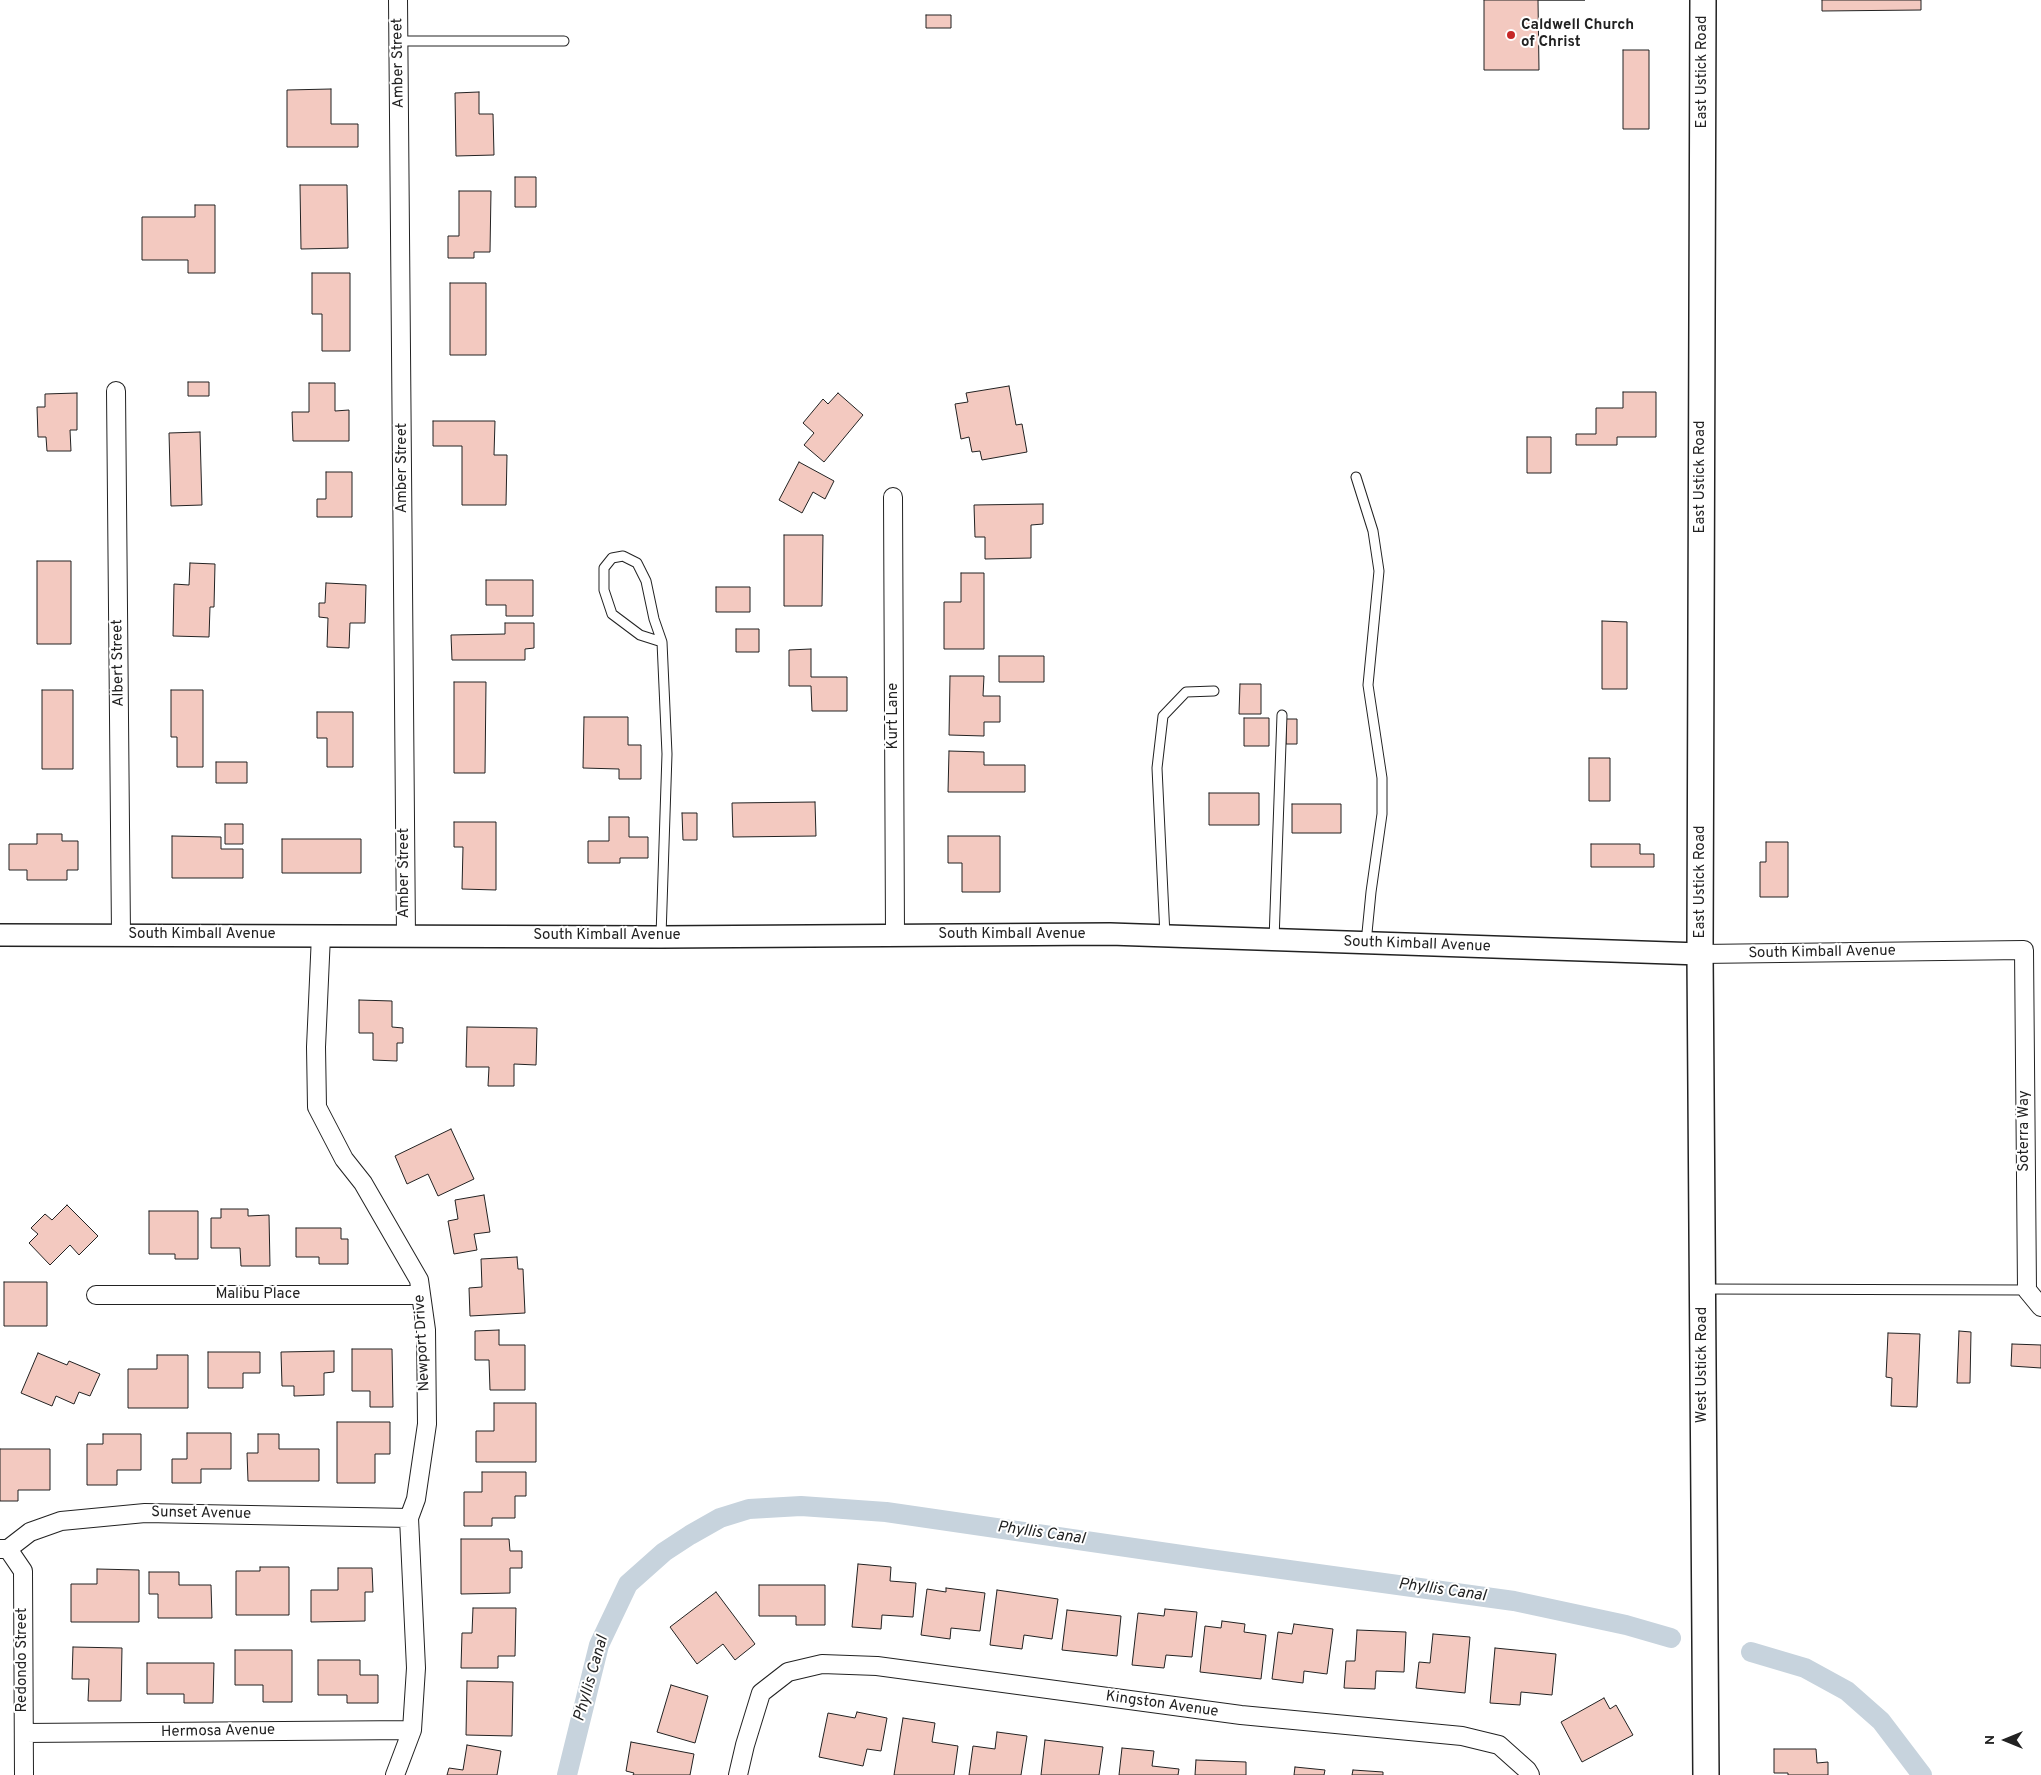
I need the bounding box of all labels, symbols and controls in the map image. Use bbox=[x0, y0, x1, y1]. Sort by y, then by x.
street label: East Ustick Road bbox=[1694, 16, 1712, 128]
place label: Caldwell Church of Christ bbox=[1521, 17, 1634, 52]
street label: Amber Street bbox=[389, 18, 409, 108]
marker: Caldwell Church of Christ bbox=[1505, 29, 1517, 41]
street label: East Ustick Road bbox=[1692, 421, 1710, 533]
street label: Amber Street bbox=[394, 423, 412, 513]
street label: Albert Street bbox=[109, 619, 129, 707]
street label: Kurt Lane bbox=[885, 683, 903, 749]
street label: East Ustick Road bbox=[1692, 826, 1710, 938]
street label: Amber Street bbox=[396, 828, 414, 918]
street label: South Kimball Avenue bbox=[128, 926, 276, 944]
street label: South Kimball Avenue bbox=[938, 926, 1086, 944]
street label: South Kimball Avenue bbox=[533, 927, 681, 945]
street label: South Kimball Avenue bbox=[1343, 933, 1491, 957]
street label: South Kimball Avenue bbox=[1748, 943, 1896, 963]
street label: Soterra Way bbox=[2016, 1090, 2034, 1172]
street label: Malibu Place bbox=[216, 1286, 300, 1304]
street label: Newport Drive bbox=[411, 1294, 435, 1392]
street label: West Ustick Road bbox=[1694, 1307, 1712, 1423]
street label: Sunset Avenue bbox=[151, 1504, 251, 1524]
water label: Phyllis Canal bbox=[996, 1518, 1086, 1550]
water label: Phyllis Canal bbox=[1397, 1575, 1487, 1607]
street label: Redondo Street bbox=[14, 1608, 32, 1712]
water label: Phyllis Canal bbox=[571, 1634, 613, 1724]
street label: Kingston Avenue bbox=[1104, 1688, 1220, 1722]
north arrow bbox=[1981, 1715, 2031, 1765]
street label: Hermosa Avenue bbox=[161, 1722, 275, 1742]
text: N bbox=[1982, 1735, 1999, 1745]

